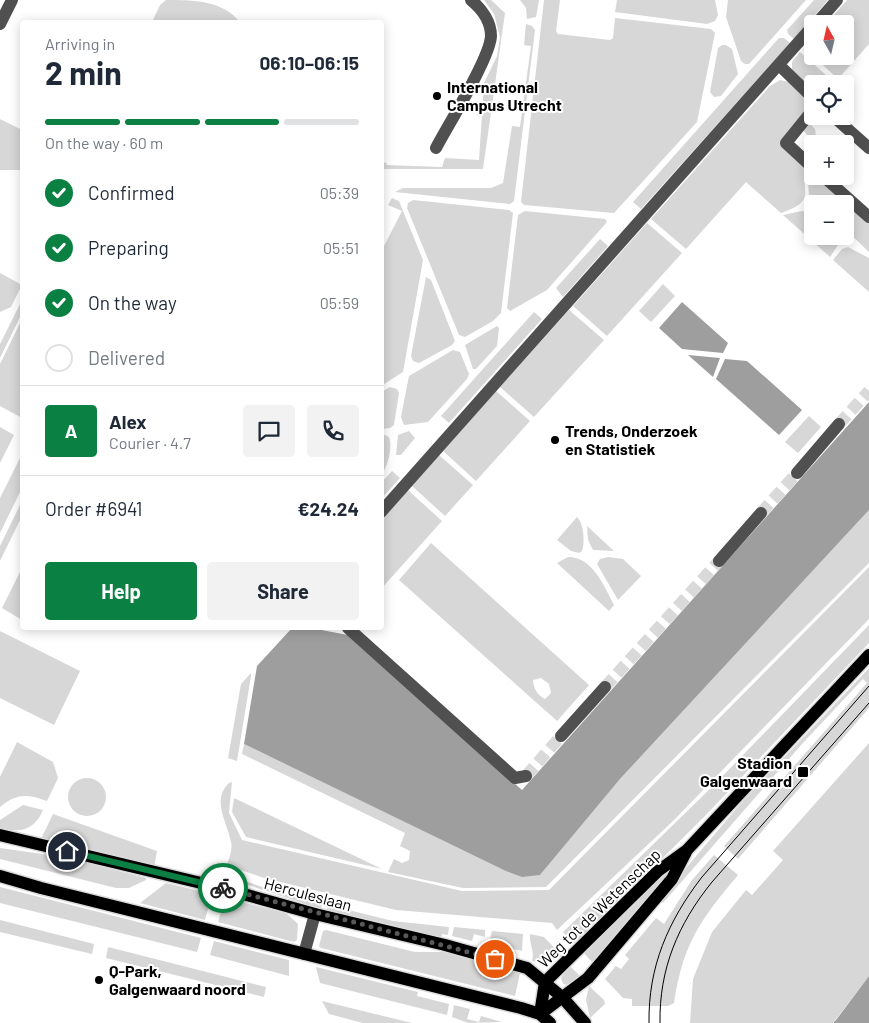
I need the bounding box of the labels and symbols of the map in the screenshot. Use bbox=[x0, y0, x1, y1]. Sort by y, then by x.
north arrow bbox=[804, 15, 854, 65]
place label: International Campus Utrecht bbox=[447, 77, 562, 114]
marker: International Campus Utrecht bbox=[431, 90, 443, 102]
place label: Trends, Onderzoek en Statistiek bbox=[565, 421, 698, 458]
marker: Trends, Onderzoek en Statistiek bbox=[549, 434, 561, 446]
place label: Stadion Galgenwaard bbox=[700, 753, 792, 790]
marker: Stadion Galgenwaard bbox=[796, 765, 810, 779]
pin bbox=[46, 830, 88, 872]
street label: Weg tot de Wetenschap bbox=[533, 844, 664, 971]
courier bbox=[198, 863, 248, 913]
street label: Herculeslaan bbox=[262, 873, 354, 914]
pin bbox=[474, 938, 516, 980]
place label: Q-Park, Galgenwaard noord bbox=[109, 961, 246, 998]
marker: Q-Park, Galgenwaard noord bbox=[93, 974, 105, 986]

